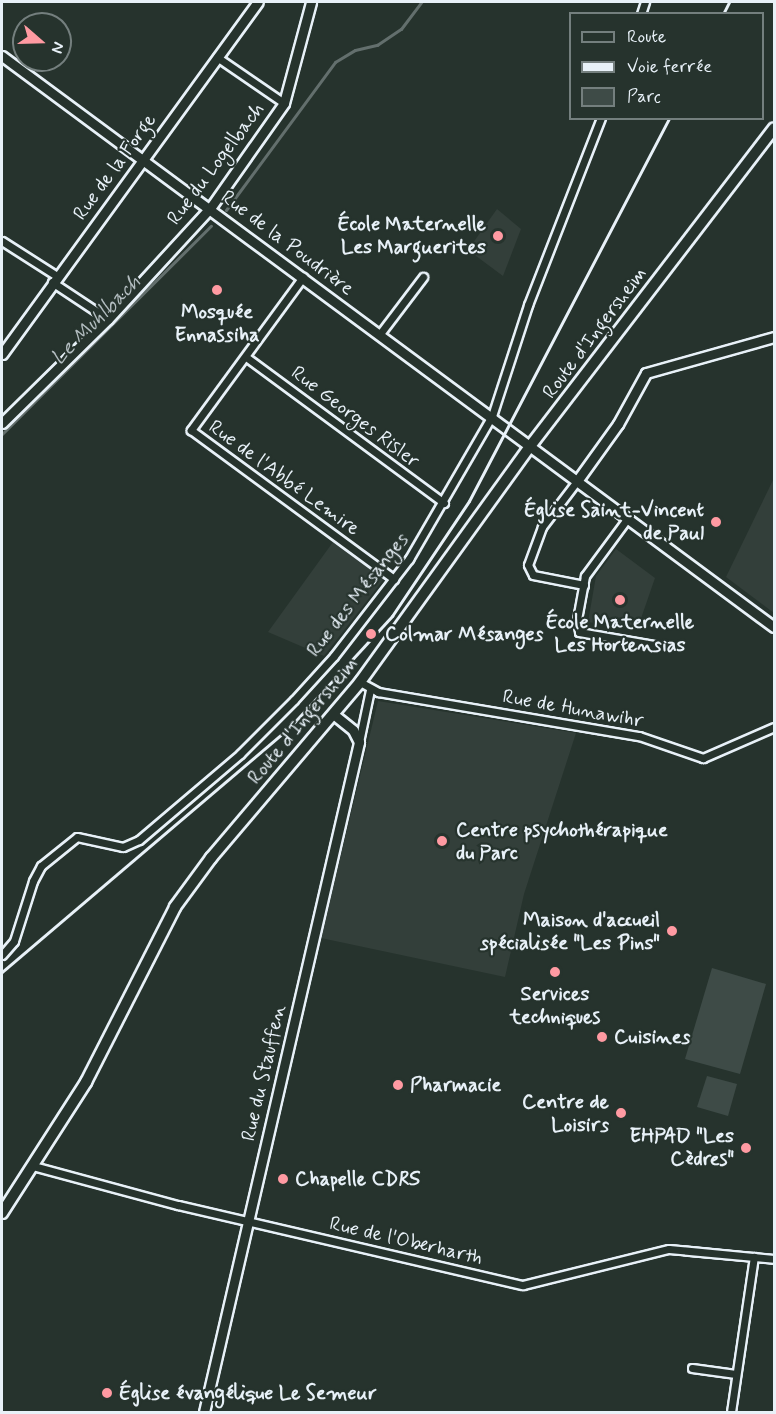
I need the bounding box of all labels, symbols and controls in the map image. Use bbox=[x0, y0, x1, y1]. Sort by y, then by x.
north arrow bbox=[12, 12, 72, 72]
legend bbox=[569, 12, 764, 120]
text: Route bbox=[627, 25, 666, 49]
text: N bbox=[46, 39, 69, 56]
text: Voie ferrée bbox=[627, 55, 712, 79]
text: Parc bbox=[627, 85, 661, 109]
street label: Rue du Logelbach bbox=[163, 100, 269, 228]
street label: Rue de la Forge bbox=[68, 109, 162, 225]
street label: Rue de la Poudrière bbox=[218, 187, 356, 299]
place label: École Maternelle Les Marguerites bbox=[347, 213, 486, 260]
marker: École Maternelle Les Marguerites bbox=[491, 229, 505, 243]
street label: Route d'Ingersheim bbox=[538, 263, 652, 403]
water label: Le Muhlbach bbox=[47, 271, 145, 369]
marker: Mosquée Ennassiha bbox=[210, 283, 224, 297]
place label: Mosquée Ennassiha bbox=[175, 300, 259, 347]
street label: Rue Georges Risler bbox=[286, 361, 424, 473]
street label: Rue de l'Abbé Lemire bbox=[203, 415, 365, 541]
place label: Église Saint-Vincent de Paul bbox=[529, 498, 704, 545]
marker: Église Saint-Vincent de Paul bbox=[709, 515, 723, 529]
street label: Rue des Mésanges bbox=[302, 527, 414, 663]
marker: École Maternelle Les Hortensias bbox=[613, 593, 627, 607]
place label: École Maternelle Les Hortensias bbox=[551, 610, 689, 657]
place label: Colmar Mésanges bbox=[385, 622, 542, 646]
marker: Colmar Mésanges bbox=[362, 625, 380, 643]
street label: Route d'Ingersheim bbox=[243, 653, 363, 789]
street label: Rue de Hunawihr bbox=[501, 685, 645, 733]
place label: Centre psychothérapique du Parc bbox=[456, 818, 668, 865]
marker: Centre psychothérapique du Parc bbox=[433, 832, 451, 850]
place label: Maison d'accueil spécialisée "Les Pins" bbox=[482, 908, 660, 955]
marker: Maison d'accueil spécialisée "Les Pins" bbox=[665, 924, 679, 938]
marker: Services techniques bbox=[548, 965, 562, 979]
place label: Services techniques bbox=[510, 982, 600, 1029]
street label: Rue du Stauffen bbox=[238, 1007, 290, 1139]
place label: Cuisines bbox=[614, 1025, 690, 1049]
marker: Cuisines bbox=[595, 1030, 609, 1044]
place label: Pharmacie bbox=[410, 1073, 501, 1097]
marker: Pharmacie bbox=[391, 1078, 405, 1092]
place label: Centre de Loisirs bbox=[523, 1090, 609, 1137]
marker: Centre de Loisirs bbox=[614, 1106, 628, 1120]
place label: EHPAD "Les Cèdres" bbox=[629, 1124, 734, 1171]
marker: EHPAD "Les Cèdres" bbox=[739, 1141, 753, 1155]
place label: Chapelle CDRS bbox=[295, 1167, 424, 1191]
marker: Chapelle CDRS bbox=[276, 1172, 290, 1186]
street label: Rue de l'Oberharth bbox=[327, 1212, 485, 1270]
place label: Église évangélique Le Semeur bbox=[119, 1381, 376, 1405]
marker: Église évangélique Le Semeur bbox=[100, 1386, 114, 1400]

